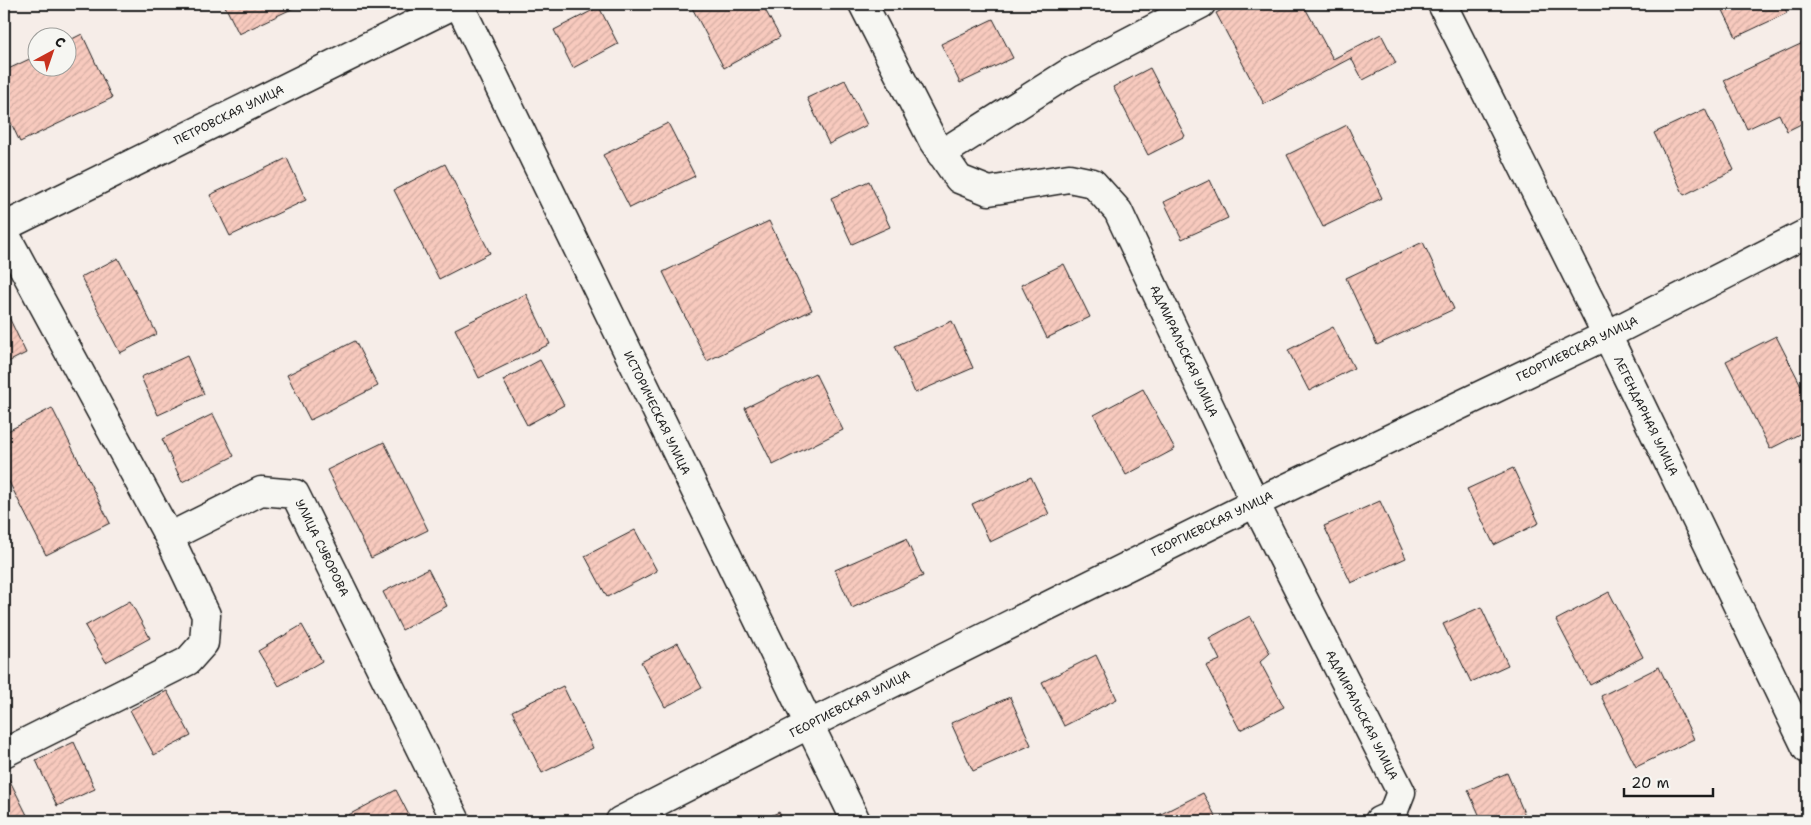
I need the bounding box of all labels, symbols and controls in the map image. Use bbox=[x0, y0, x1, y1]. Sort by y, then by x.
north arrow bbox=[28, 28, 78, 78]
text: С bbox=[51, 32, 69, 52]
street label: ПЕТРОВСКАЯ УЛИЦА bbox=[171, 81, 287, 149]
street label: АДМИРАЛЬСКАЯ УЛИЦА bbox=[1146, 282, 1222, 420]
street label: ГЕОРГИЕВСКАЯ УЛИЦА bbox=[1514, 312, 1641, 385]
street label: ИСТОРИЧЕСКАЯ УЛИЦА bbox=[620, 348, 694, 478]
street label: ЛЕГЕНДАРНАЯ УЛИЦА bbox=[1610, 353, 1682, 479]
street label: ГЕОРГИЕВСКАЯ УЛИЦА bbox=[1149, 487, 1276, 560]
street label: УЛИЦА СУВОРОВА bbox=[291, 497, 353, 600]
street label: АДМИРАЛЬСКАЯ УЛИЦА bbox=[1322, 647, 1402, 783]
street label: ГЕОРГИЕВСКАЯ УЛИЦА bbox=[787, 666, 913, 741]
scale bar bbox=[1624, 765, 1712, 797]
text: 20 m bbox=[1631, 773, 1670, 793]

